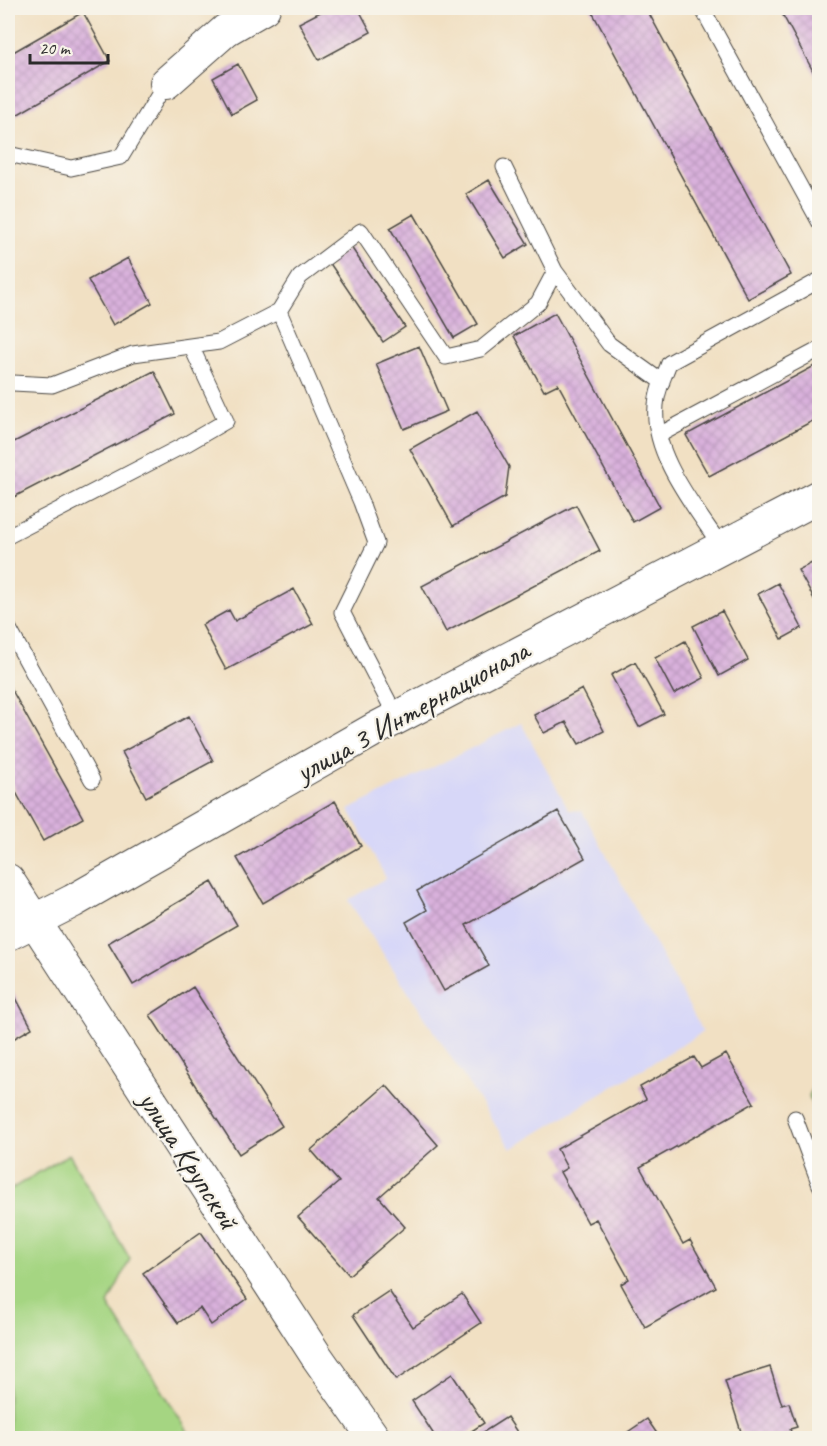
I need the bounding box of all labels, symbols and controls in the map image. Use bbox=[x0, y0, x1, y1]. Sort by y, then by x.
scale bar bbox=[30, 27, 108, 65]
text: 20 m bbox=[39, 37, 72, 59]
street label: улица 3 Интернационала bbox=[287, 630, 538, 792]
street label: улица Крупской bbox=[129, 1082, 249, 1238]

